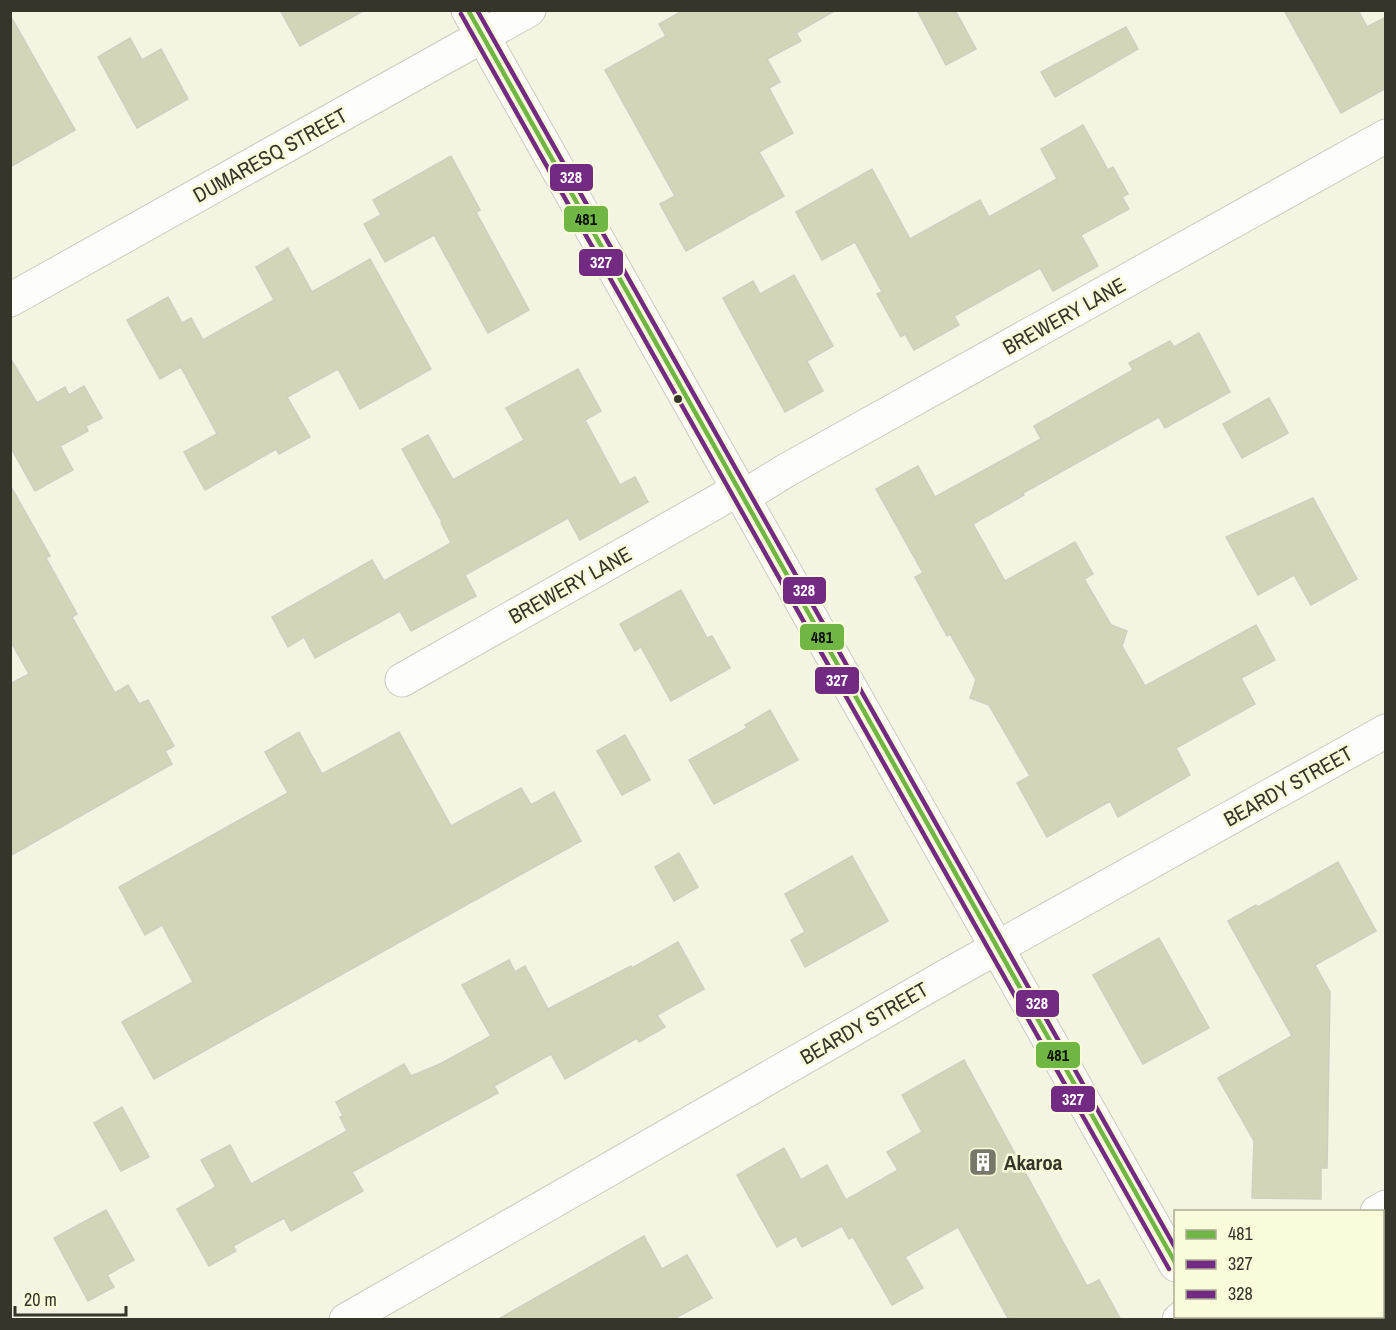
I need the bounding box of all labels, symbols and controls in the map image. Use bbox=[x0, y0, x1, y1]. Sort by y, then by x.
street label: DUMARESQ STREET bbox=[188, 100, 353, 209]
line badge: 328 bbox=[549, 163, 594, 192]
text: 328 bbox=[560, 166, 582, 188]
line badge: 481 bbox=[563, 205, 609, 233]
text: 481 bbox=[575, 208, 598, 230]
line badge: 327 bbox=[578, 248, 624, 277]
text: 327 bbox=[590, 251, 612, 273]
street label: BREWERY LANE bbox=[997, 270, 1131, 362]
unlabelled marker bbox=[672, 393, 684, 405]
street label: BREWERY LANE bbox=[503, 539, 637, 631]
line badge: 328 bbox=[782, 576, 827, 605]
text: 328 bbox=[793, 579, 815, 601]
line badge: 481 bbox=[799, 623, 845, 651]
text: 481 bbox=[811, 626, 834, 648]
line badge: 327 bbox=[814, 666, 860, 695]
text: 327 bbox=[826, 669, 848, 691]
street label: BEARDY STREET bbox=[1218, 738, 1358, 833]
street label: BEARDY STREET bbox=[795, 974, 934, 1071]
line badge: 328 bbox=[1015, 989, 1060, 1018]
text: 328 bbox=[1026, 992, 1048, 1014]
line badge: 481 bbox=[1035, 1041, 1081, 1069]
text: 481 bbox=[1047, 1044, 1070, 1066]
line badge: 327 bbox=[1050, 1085, 1096, 1113]
text: 327 bbox=[1062, 1088, 1084, 1110]
building icon: Akaroa bbox=[967, 1146, 999, 1178]
place label: Akaroa bbox=[1004, 1148, 1063, 1177]
legend bbox=[1174, 1210, 1384, 1318]
text: 481 bbox=[1228, 1221, 1253, 1246]
text: 327 bbox=[1228, 1251, 1253, 1276]
scale bar bbox=[15, 1279, 126, 1317]
text: 328 bbox=[1228, 1281, 1253, 1306]
text: 20 m bbox=[24, 1287, 57, 1312]

